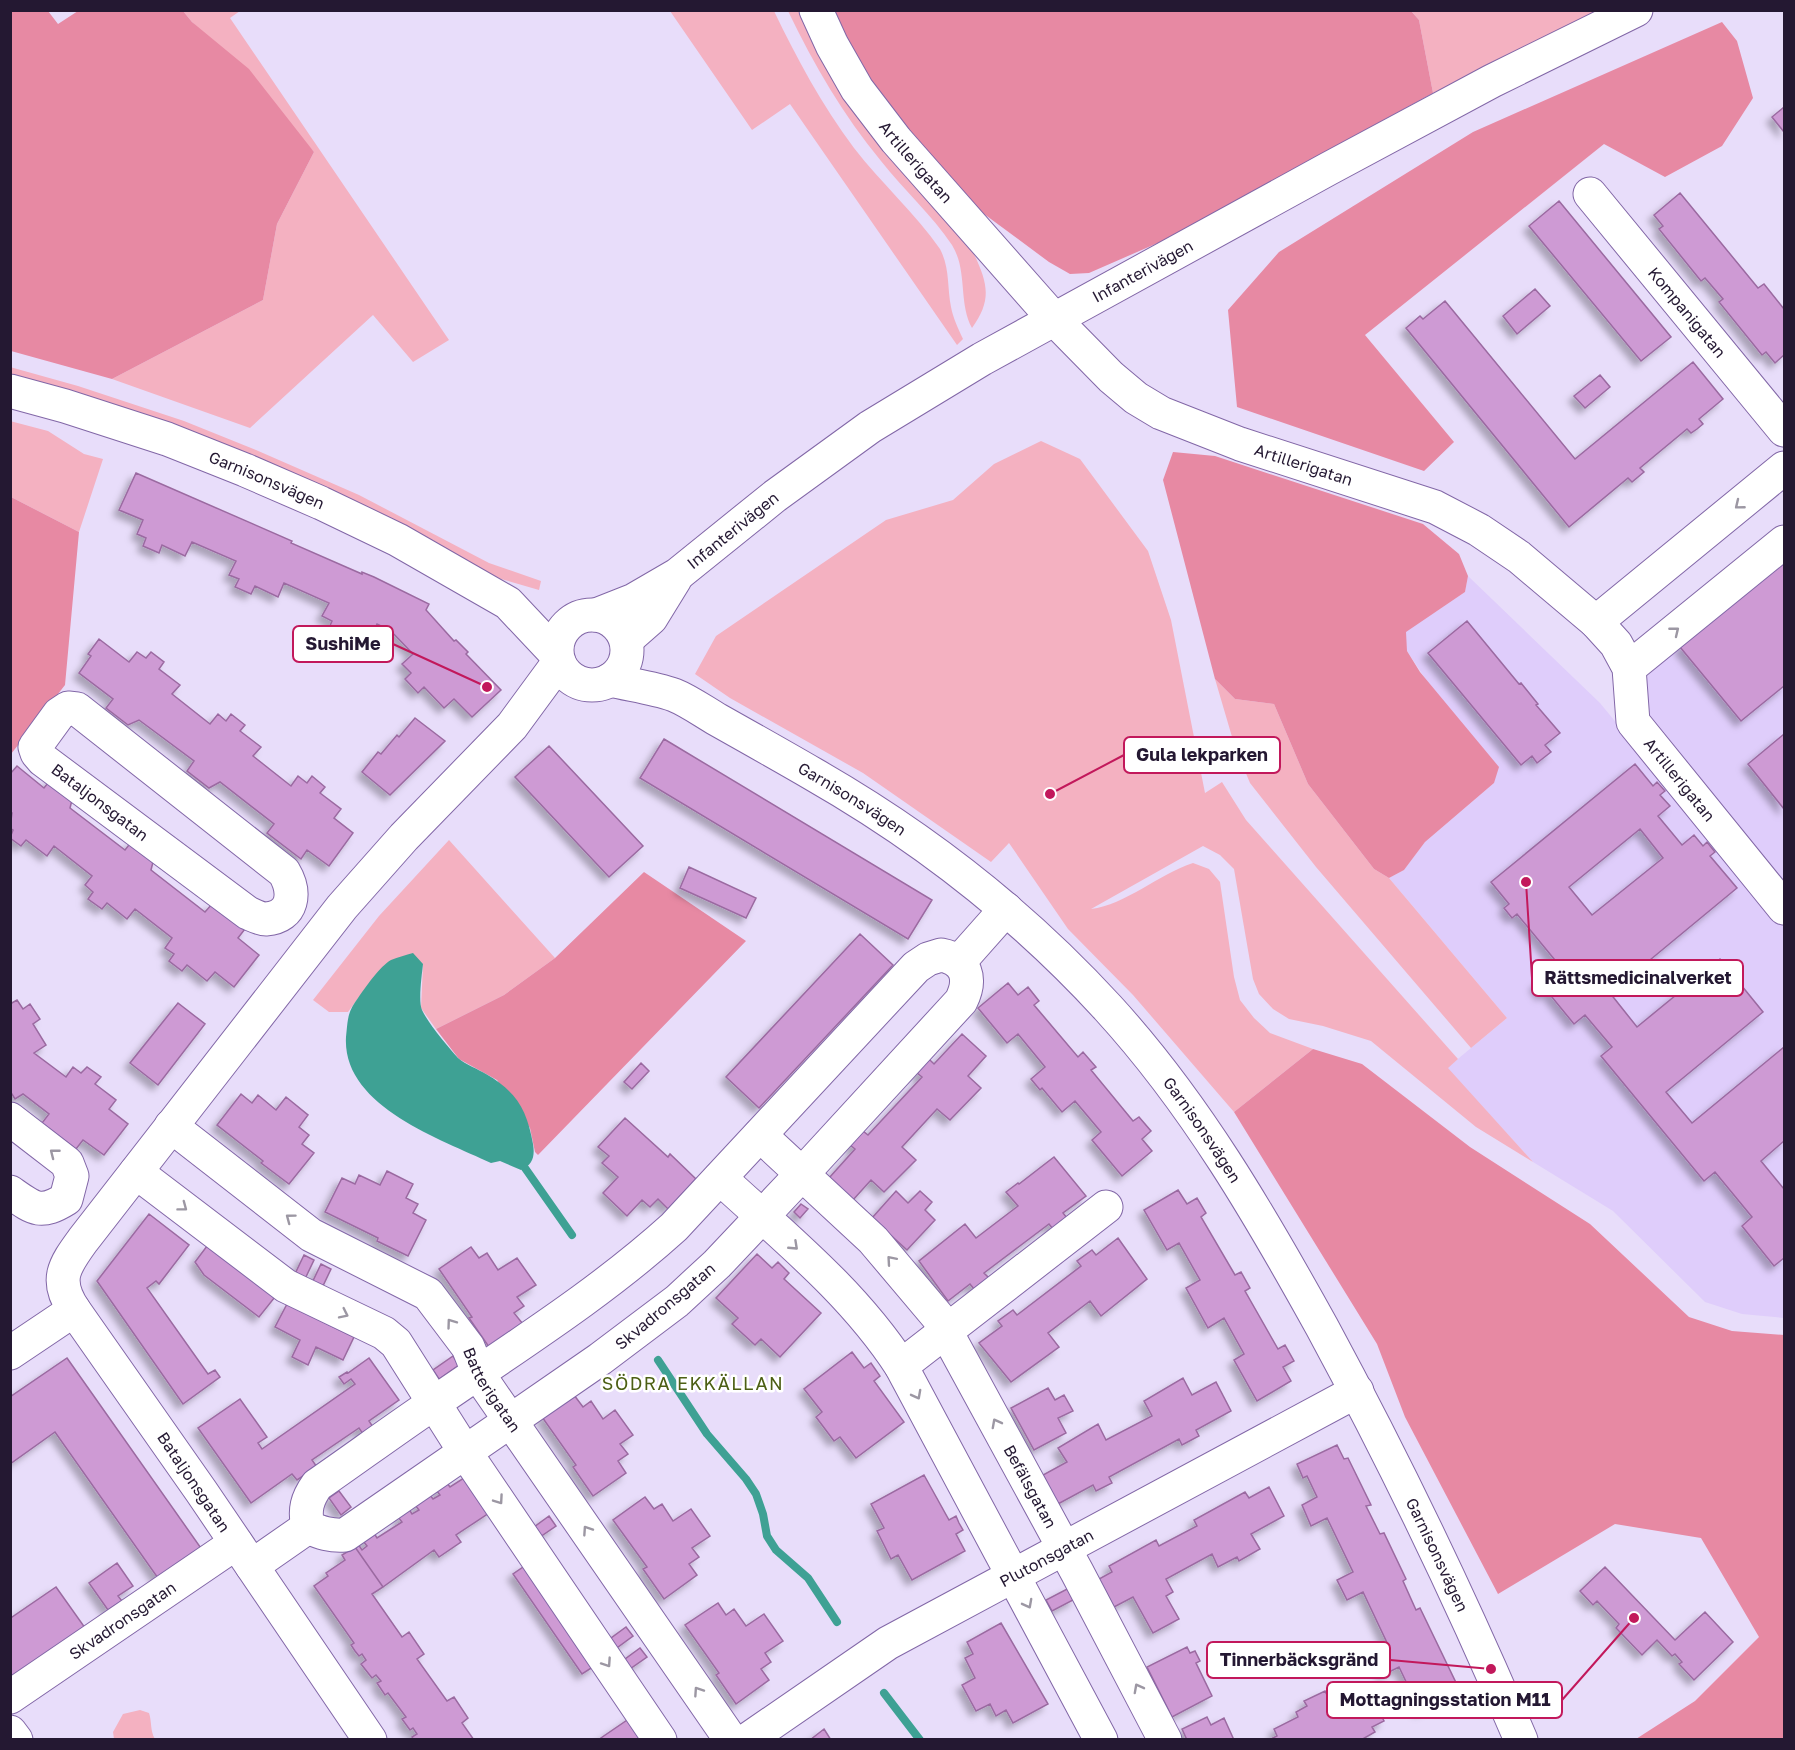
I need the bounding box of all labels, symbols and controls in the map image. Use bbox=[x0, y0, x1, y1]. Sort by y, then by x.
street label: Artillerigatan bbox=[875, 117, 957, 207]
street label: Infanterivägen bbox=[1089, 235, 1196, 307]
street label: Kompanigatan bbox=[1644, 263, 1730, 362]
street label: Artillerigatan bbox=[1252, 439, 1355, 490]
street label: Garnisonsvägen bbox=[206, 447, 328, 513]
street label: Infanterivägen bbox=[683, 487, 782, 573]
one-way arrow bbox=[1735, 497, 1746, 508]
callout: SushiMe bbox=[293, 626, 393, 662]
one-way arrow bbox=[1668, 628, 1679, 639]
text: SushiMe bbox=[305, 632, 381, 654]
street label: Artillerigatan bbox=[1640, 734, 1720, 825]
callout: Gula lekparken bbox=[1124, 737, 1280, 773]
text: Gula lekparken bbox=[1136, 743, 1268, 765]
street label: Garnisonsvägen bbox=[795, 758, 910, 840]
street label: Bataljonsgatan bbox=[48, 759, 152, 845]
callout: Rättsmedicinalverket bbox=[1532, 960, 1743, 996]
text: Rättsmedicinalverket bbox=[1544, 966, 1732, 988]
street label: Garnisonsvägen bbox=[1159, 1073, 1246, 1186]
one-way arrow bbox=[49, 1149, 60, 1160]
one-way arrow bbox=[176, 1200, 187, 1211]
one-way arrow bbox=[285, 1215, 296, 1226]
one-way arrow bbox=[787, 1238, 798, 1249]
one-way arrow bbox=[887, 1256, 898, 1267]
street label: Skvadronsgatan bbox=[611, 1258, 719, 1354]
one-way arrow bbox=[338, 1307, 349, 1319]
one-way arrow bbox=[447, 1319, 458, 1330]
street label: Batterigatan bbox=[459, 1344, 525, 1436]
district label: SÖDRA EKKÄLLAN bbox=[602, 1372, 784, 1394]
one-way arrow bbox=[910, 1389, 921, 1399]
one-way arrow bbox=[992, 1419, 1003, 1430]
street label: Bataljonsgatan bbox=[153, 1428, 235, 1536]
street label: Befälsgatan bbox=[1000, 1441, 1061, 1532]
one-way arrow bbox=[492, 1494, 503, 1505]
street label: Garnisonsvägen bbox=[1402, 1494, 1473, 1615]
street label: Plutonsgatan bbox=[996, 1525, 1097, 1591]
one-way arrow bbox=[584, 1526, 595, 1537]
street label: Skvadronsgatan bbox=[65, 1577, 180, 1664]
one-way arrow bbox=[1021, 1598, 1032, 1609]
callout: Tinnerbäcksgränd bbox=[1207, 1642, 1390, 1678]
text: Tinnerbäcksgränd bbox=[1220, 1648, 1378, 1670]
one-way arrow bbox=[600, 1656, 611, 1667]
callout: Mottagningsstation M11 bbox=[1327, 1682, 1562, 1718]
one-way arrow bbox=[1134, 1683, 1145, 1694]
one-way arrow bbox=[694, 1687, 705, 1698]
text: Mottagningsstation M11 bbox=[1340, 1688, 1550, 1710]

